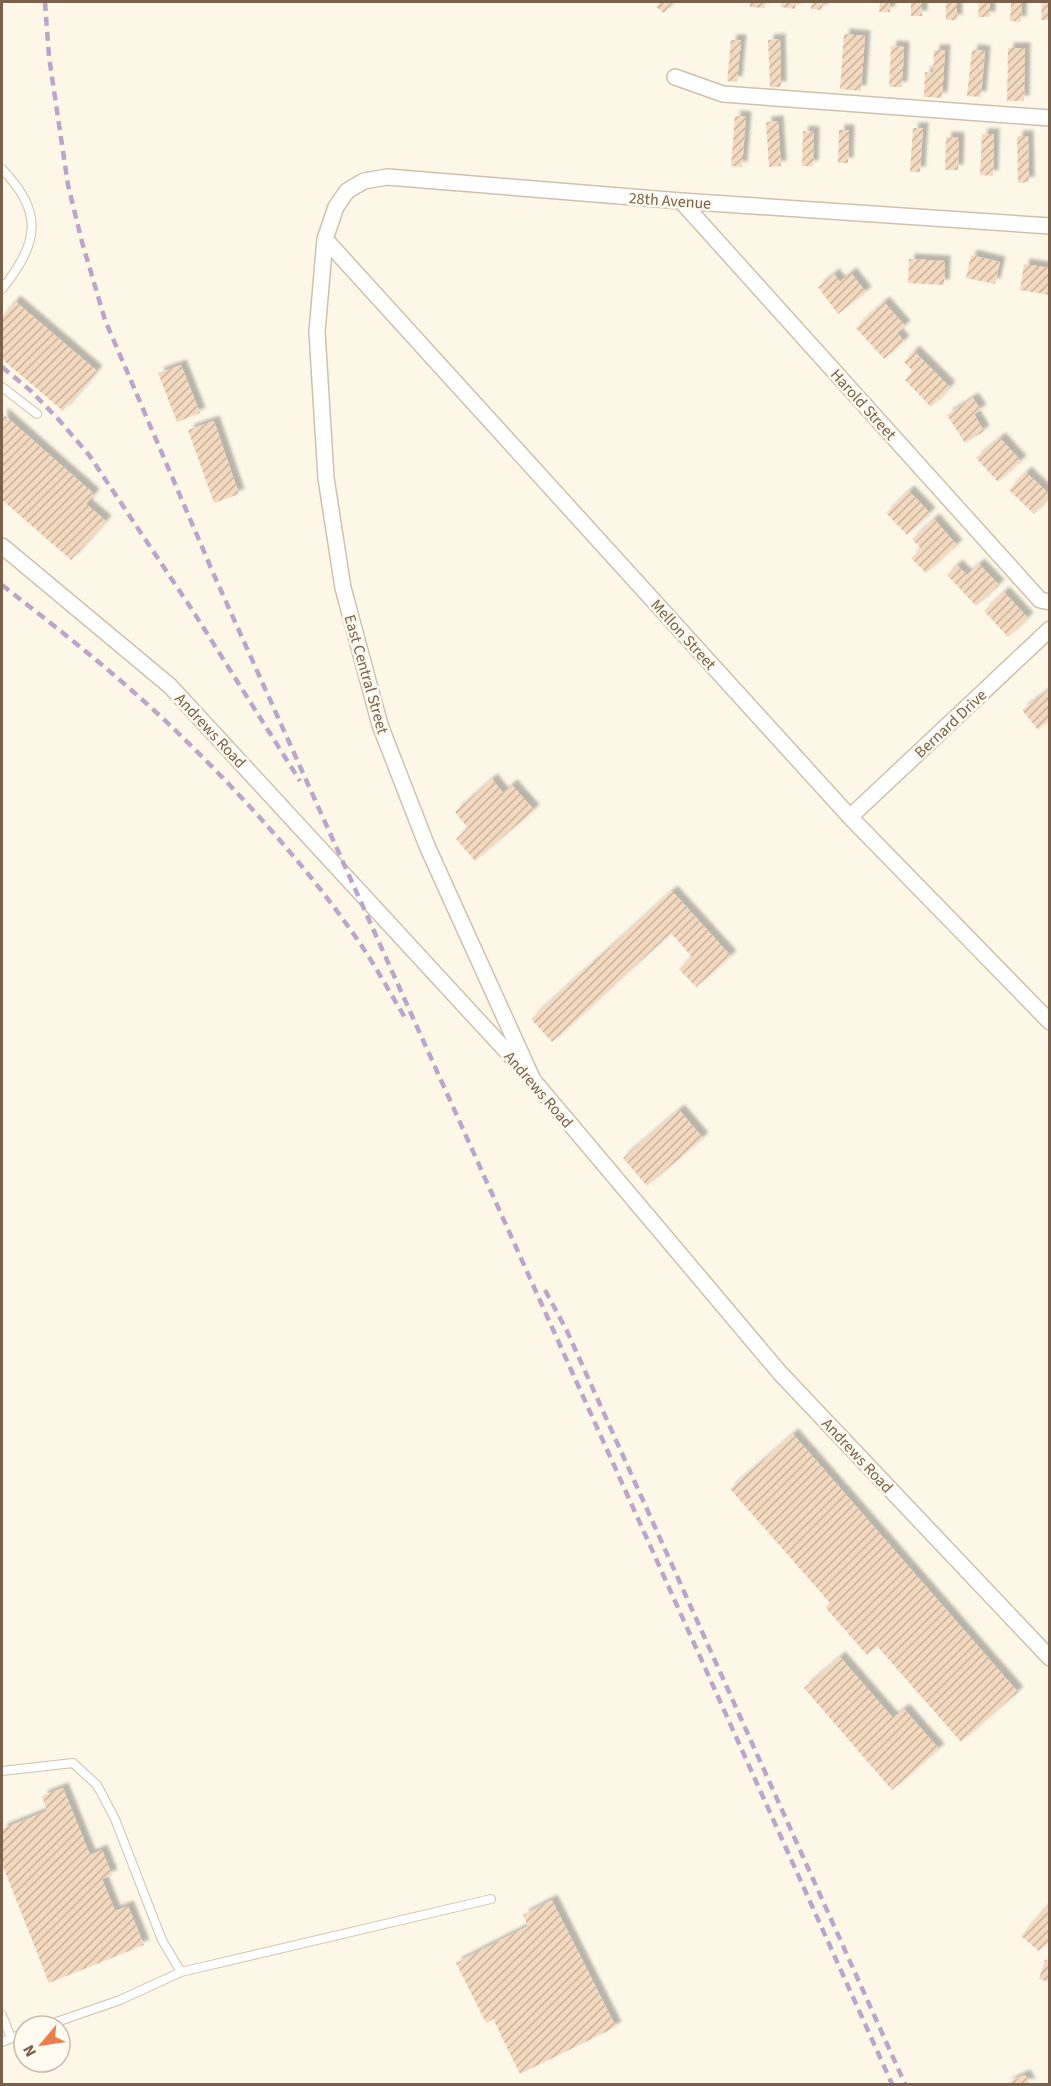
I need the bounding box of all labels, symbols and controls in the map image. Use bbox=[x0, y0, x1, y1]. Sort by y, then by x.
street label: 28th Avenue bbox=[628, 187, 712, 215]
street label: Harold Street bbox=[825, 364, 902, 445]
street label: Mellon Street bbox=[645, 594, 721, 675]
street label: East Central Street bbox=[338, 612, 394, 737]
street label: Bernard Drive bbox=[910, 684, 992, 763]
street label: Andrews Road bbox=[170, 688, 251, 773]
street label: Andrews Road bbox=[499, 1046, 578, 1133]
street label: Andrews Road bbox=[817, 1413, 898, 1498]
north arrow bbox=[12, 2014, 72, 2074]
text: N bbox=[18, 2041, 42, 2061]

